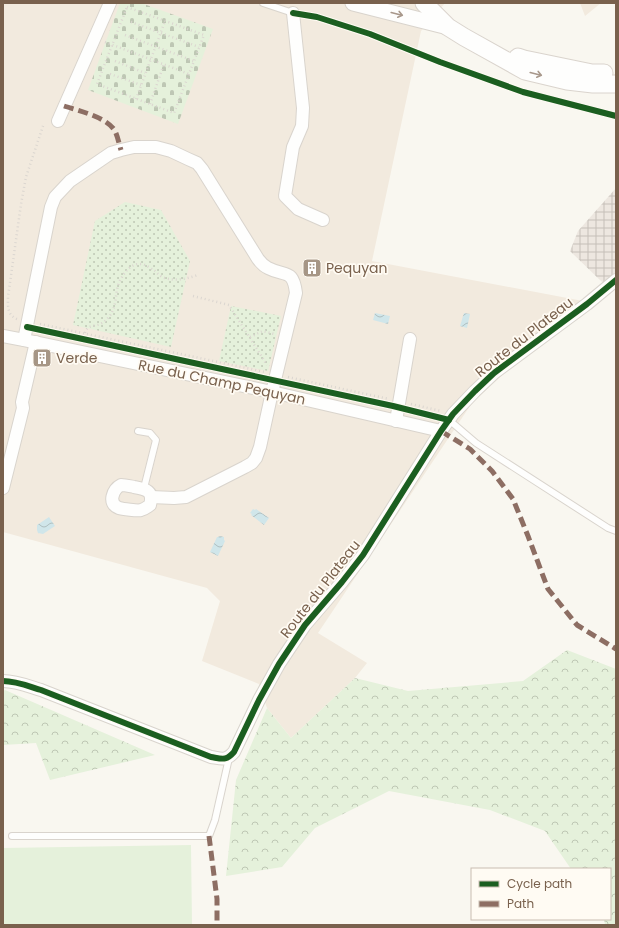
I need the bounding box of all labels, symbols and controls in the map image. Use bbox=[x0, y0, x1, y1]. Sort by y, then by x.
one-way arrow bbox=[390, 11, 403, 18]
one-way arrow bbox=[529, 70, 542, 78]
building icon: Pequyan bbox=[301, 257, 323, 279]
place label: Pequyan bbox=[326, 258, 388, 278]
street label: Route du Plateau bbox=[471, 292, 577, 382]
building icon: Verde bbox=[31, 347, 53, 369]
place label: Verde bbox=[56, 348, 98, 368]
street label: Rue du Champ Pequyan bbox=[137, 355, 307, 409]
street label: Route du Plateau bbox=[275, 536, 365, 642]
legend bbox=[471, 868, 611, 920]
text: Cycle path bbox=[507, 875, 572, 892]
text: Path bbox=[507, 895, 534, 912]

